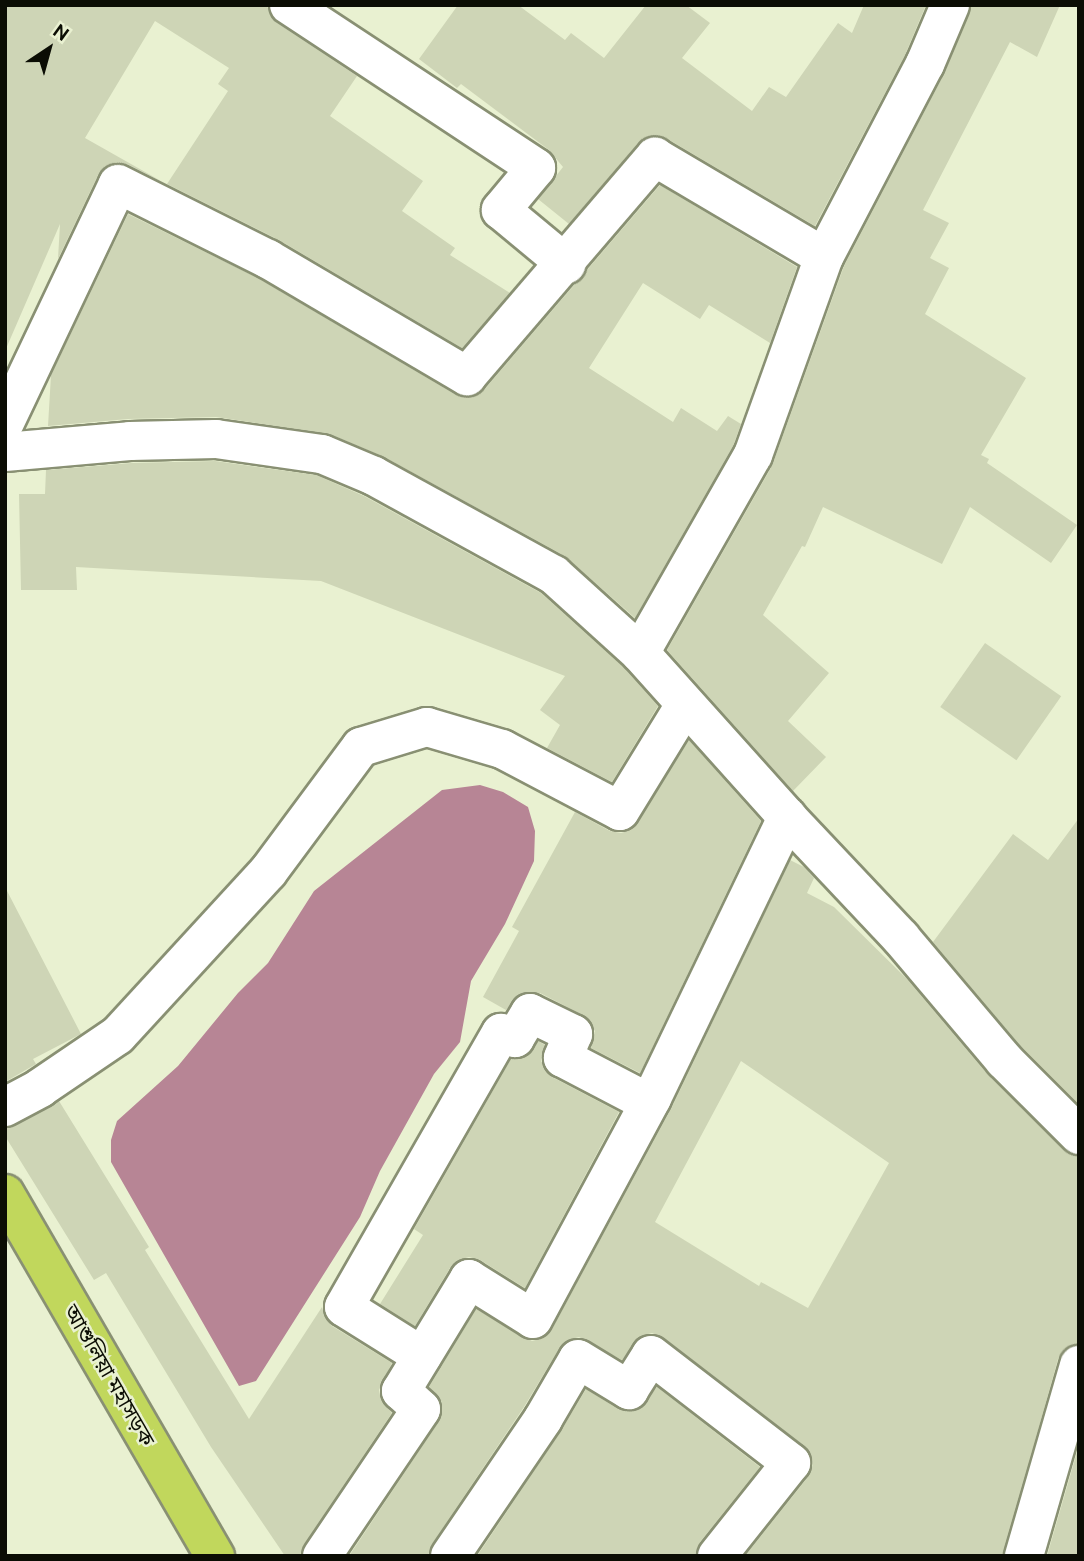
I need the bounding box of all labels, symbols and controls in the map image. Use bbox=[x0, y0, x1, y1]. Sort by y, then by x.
north arrow bbox=[14, 14, 84, 84]
text: N bbox=[49, 19, 74, 45]
street label: আশুলিয়া মহাসড়ক bbox=[59, 1300, 161, 1450]

